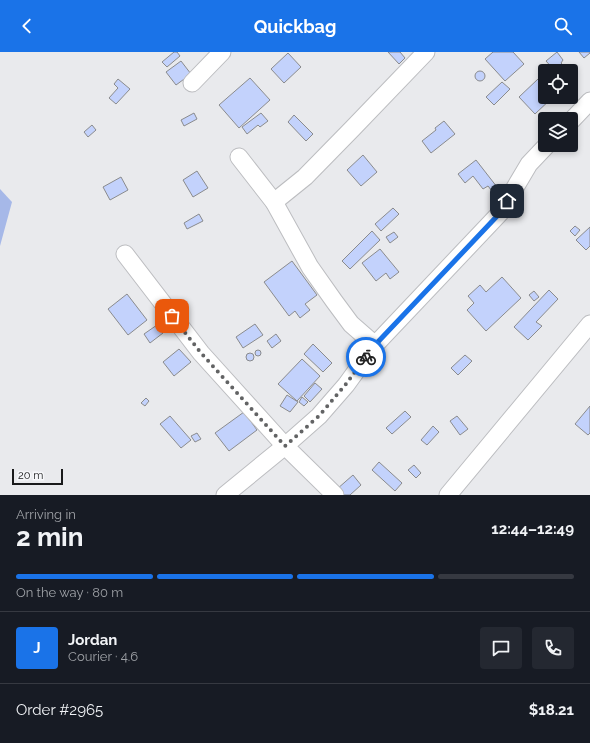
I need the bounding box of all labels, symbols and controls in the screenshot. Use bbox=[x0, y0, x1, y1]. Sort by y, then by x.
icon: back bbox=[16, 15, 38, 37]
icon: search bbox=[552, 15, 574, 37]
text: Quickbag bbox=[254, 16, 336, 37]
map controls bbox=[538, 64, 578, 152]
button: locate bbox=[538, 64, 578, 104]
button: layers bbox=[538, 112, 578, 152]
pin bbox=[490, 184, 524, 218]
icon: home bbox=[496, 190, 518, 212]
pin bbox=[155, 299, 189, 333]
icon: bag bbox=[161, 305, 183, 327]
courier bbox=[346, 337, 386, 377]
icon: bike bbox=[355, 346, 377, 368]
scale bar bbox=[12, 467, 63, 486]
text: 20 m bbox=[18, 469, 43, 482]
text: Arriving in bbox=[16, 507, 76, 522]
text: 12:44–12:49 bbox=[491, 520, 574, 538]
text: 2 min bbox=[16, 522, 83, 552]
text: On the way · 80 m bbox=[16, 585, 123, 600]
button: chat bbox=[480, 627, 522, 669]
button: phone bbox=[532, 627, 574, 669]
text: Jordan bbox=[68, 631, 117, 649]
text: J bbox=[33, 639, 41, 657]
text: Courier · 4.6 bbox=[68, 649, 138, 664]
text: Order #2965 bbox=[16, 701, 103, 719]
text: $18.21 bbox=[529, 701, 574, 719]

